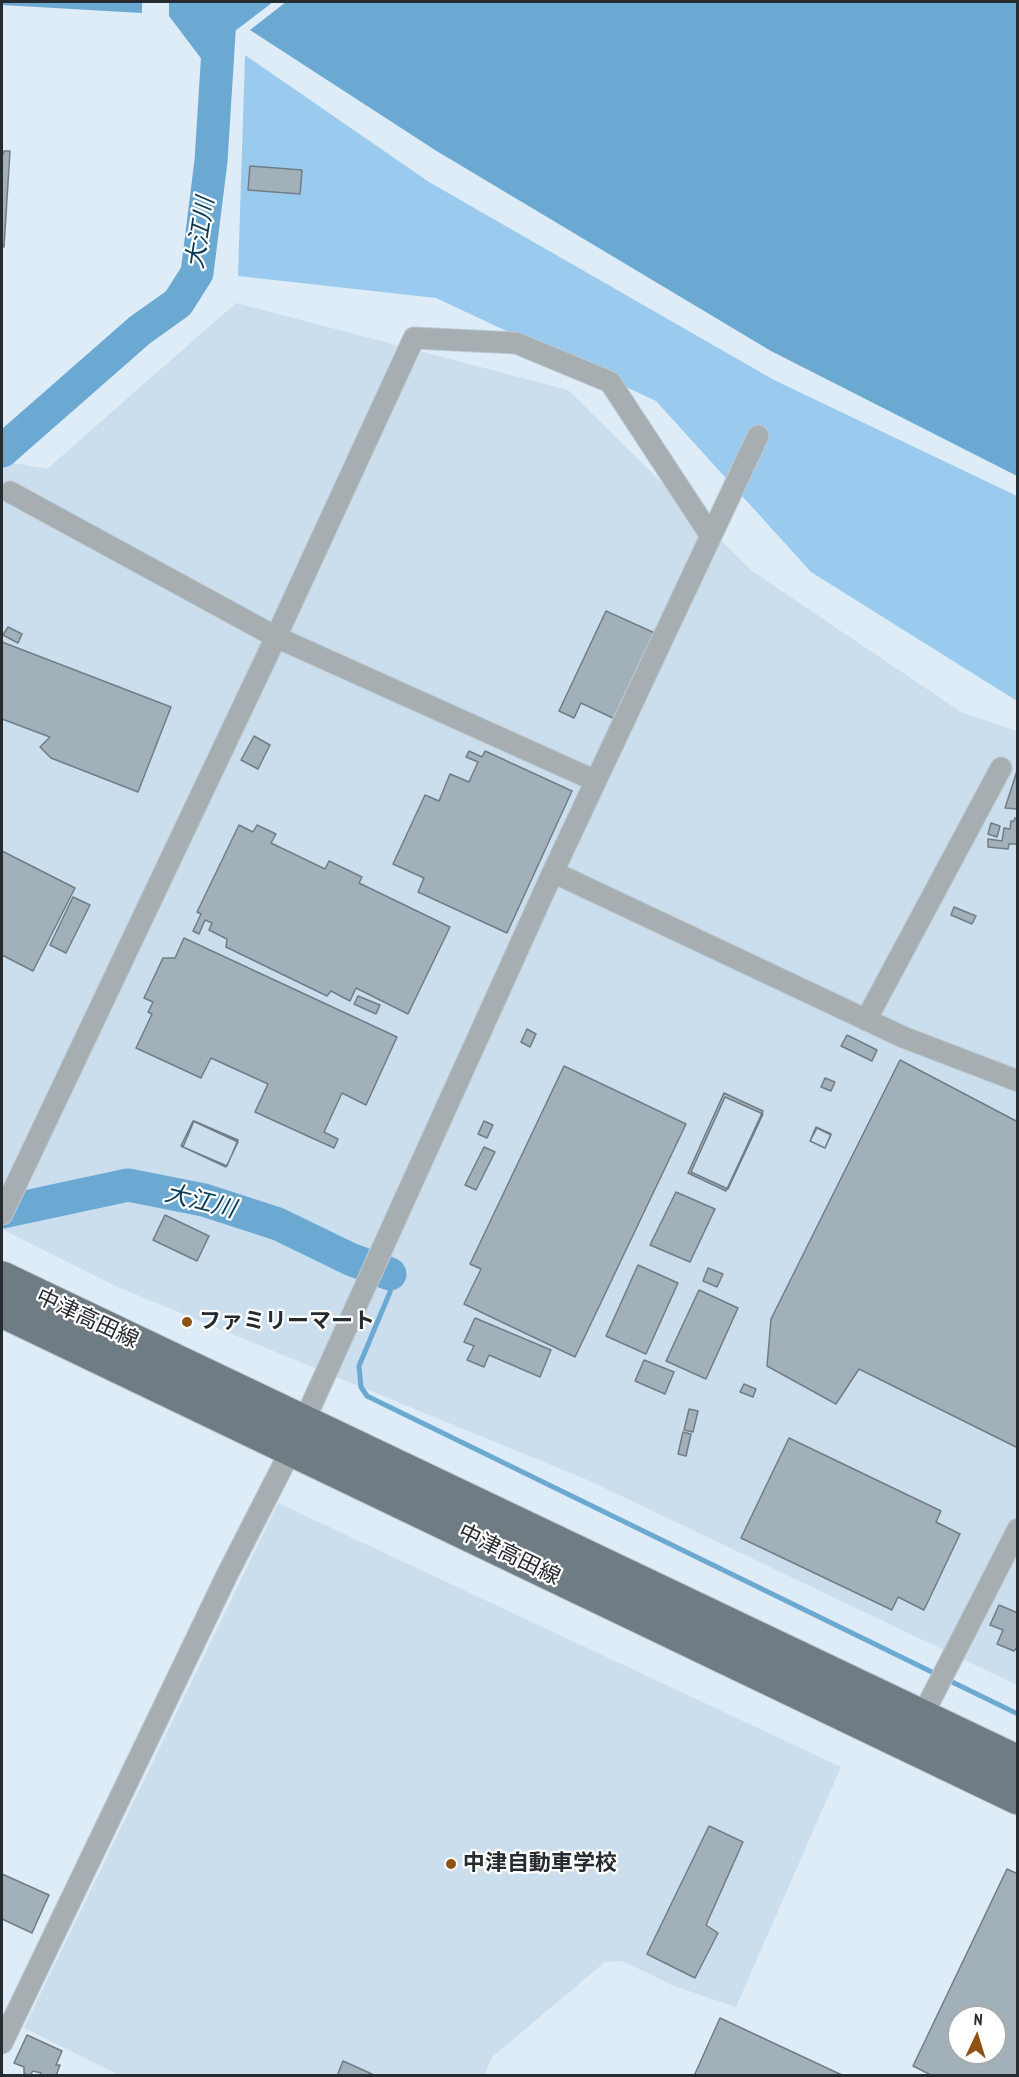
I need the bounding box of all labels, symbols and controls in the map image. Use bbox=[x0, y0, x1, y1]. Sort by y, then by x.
water label: 大江川 bbox=[181, 195, 221, 271]
water label: 大江川 bbox=[162, 1179, 238, 1225]
street label: 中津高田線 bbox=[32, 1284, 142, 1354]
place label: ファミリーマート bbox=[199, 1309, 375, 1335]
marker: ファミリーマート bbox=[180, 1315, 194, 1329]
street label: 中津高田線 bbox=[454, 1519, 564, 1591]
place label: 中津自動車学校 bbox=[463, 1851, 617, 1877]
marker: 中津自動車学校 bbox=[444, 1857, 458, 1871]
north arrow bbox=[947, 2005, 1007, 2065]
text: N bbox=[973, 2009, 983, 2029]

